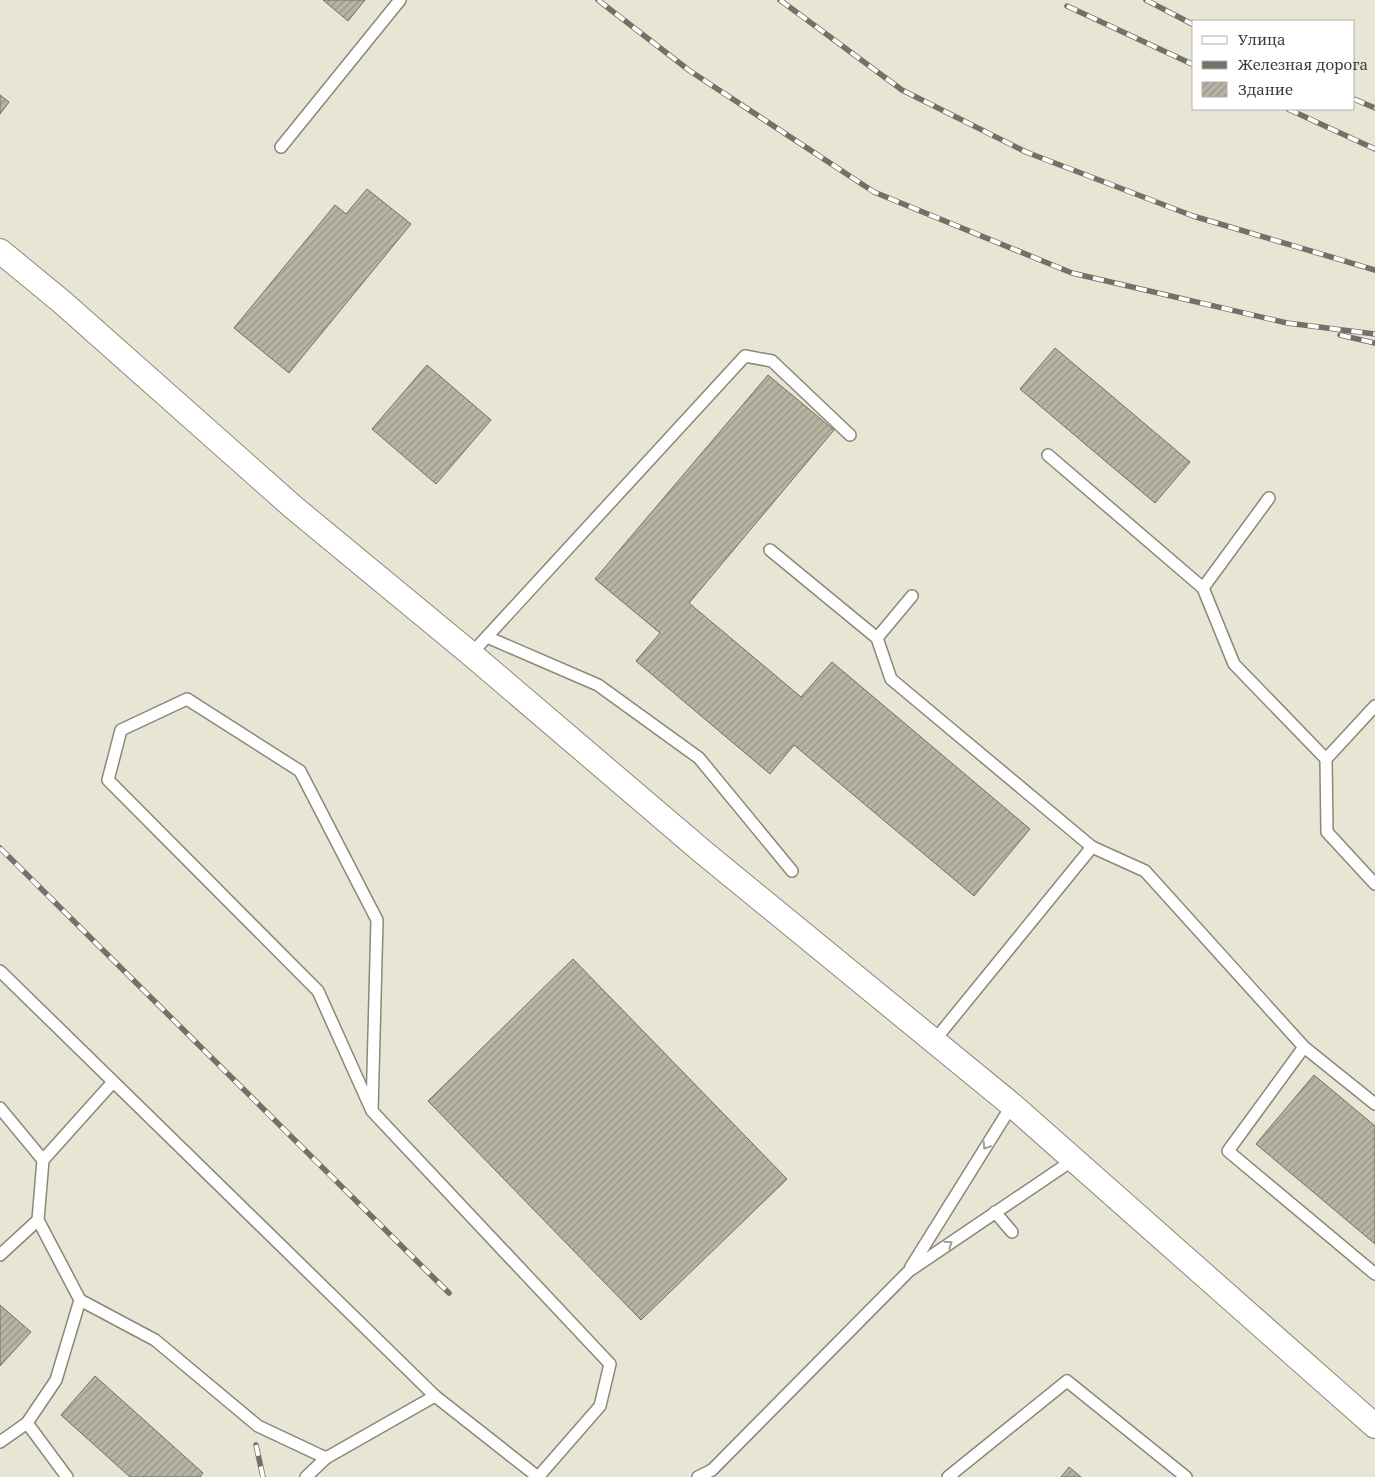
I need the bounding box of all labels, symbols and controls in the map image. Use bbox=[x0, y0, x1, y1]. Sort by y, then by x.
legend bbox=[1192, 20, 1355, 110]
text: Улица bbox=[1238, 29, 1286, 49]
text: Железная дорога bbox=[1237, 54, 1368, 74]
text: Здание bbox=[1238, 79, 1293, 99]
one-way arrow bbox=[983, 1141, 992, 1150]
one-way arrow bbox=[944, 1240, 953, 1250]

